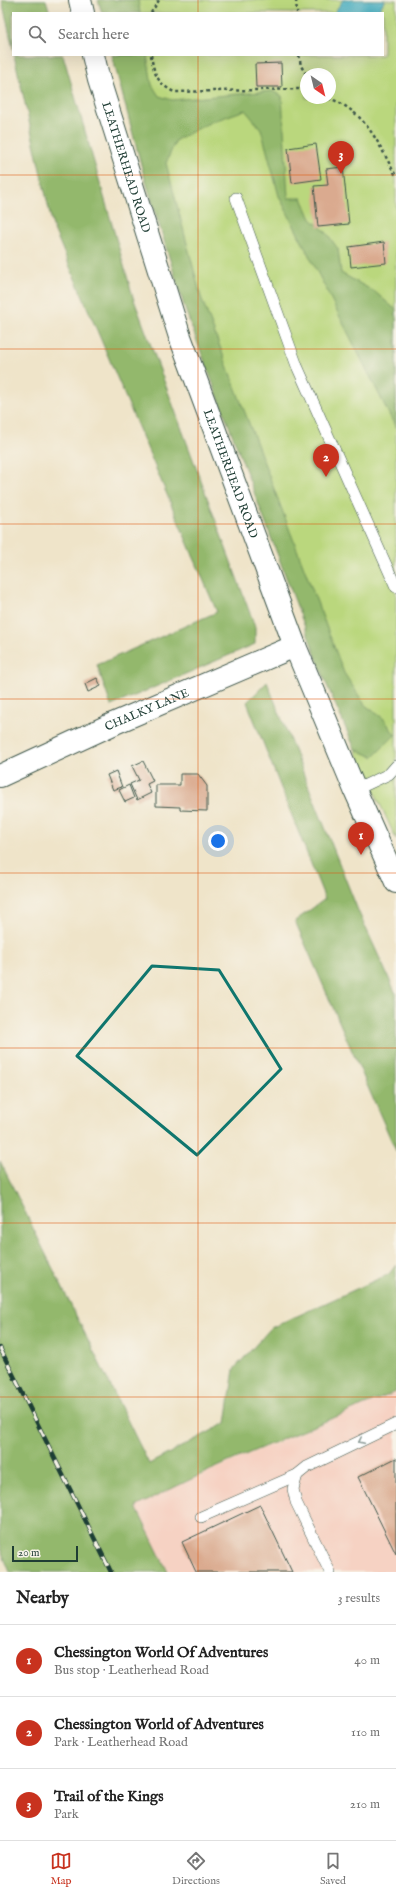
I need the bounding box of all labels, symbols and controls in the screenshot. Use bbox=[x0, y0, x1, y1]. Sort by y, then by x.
search box bbox=[12, 12, 384, 56]
icon: search bbox=[26, 23, 48, 45]
text: Search here bbox=[58, 25, 129, 44]
north arrow bbox=[300, 68, 336, 104]
street label: LEATHERHEAD ROAD bbox=[98, 100, 154, 235]
pin: 3 bbox=[328, 141, 354, 174]
street label: LEATHERHEAD ROAD bbox=[200, 407, 261, 541]
pin: 2 bbox=[313, 444, 339, 477]
street label: CHALKY LANE bbox=[102, 685, 191, 735]
pin: 1 bbox=[348, 822, 374, 855]
your location bbox=[208, 831, 228, 851]
one-way arrow bbox=[358, 1436, 365, 1444]
scale bar bbox=[12, 1544, 78, 1563]
text: 20 m bbox=[18, 1546, 39, 1560]
text: Nearby bbox=[16, 1588, 69, 1609]
text: 3 results bbox=[338, 1590, 380, 1607]
text: Chessington World Of Adventures bbox=[54, 1643, 268, 1662]
text: 1 bbox=[27, 1652, 31, 1669]
text: 40 m bbox=[354, 1652, 380, 1669]
text: Bus stop · Leatherhead Road bbox=[54, 1662, 209, 1679]
text: Chessington World of Adventures bbox=[54, 1715, 264, 1734]
text: 2 bbox=[26, 1724, 32, 1741]
text: 110 m bbox=[351, 1724, 380, 1741]
text: Park · Leatherhead Road bbox=[54, 1734, 188, 1751]
text: Trail of the Kings bbox=[54, 1787, 163, 1806]
text: 3 bbox=[27, 1796, 31, 1813]
text: 210 m bbox=[350, 1796, 380, 1813]
text: Park bbox=[54, 1806, 79, 1823]
tab: Map bbox=[50, 1850, 72, 1888]
tab: Directions bbox=[172, 1850, 220, 1888]
tab: Saved bbox=[320, 1850, 346, 1888]

